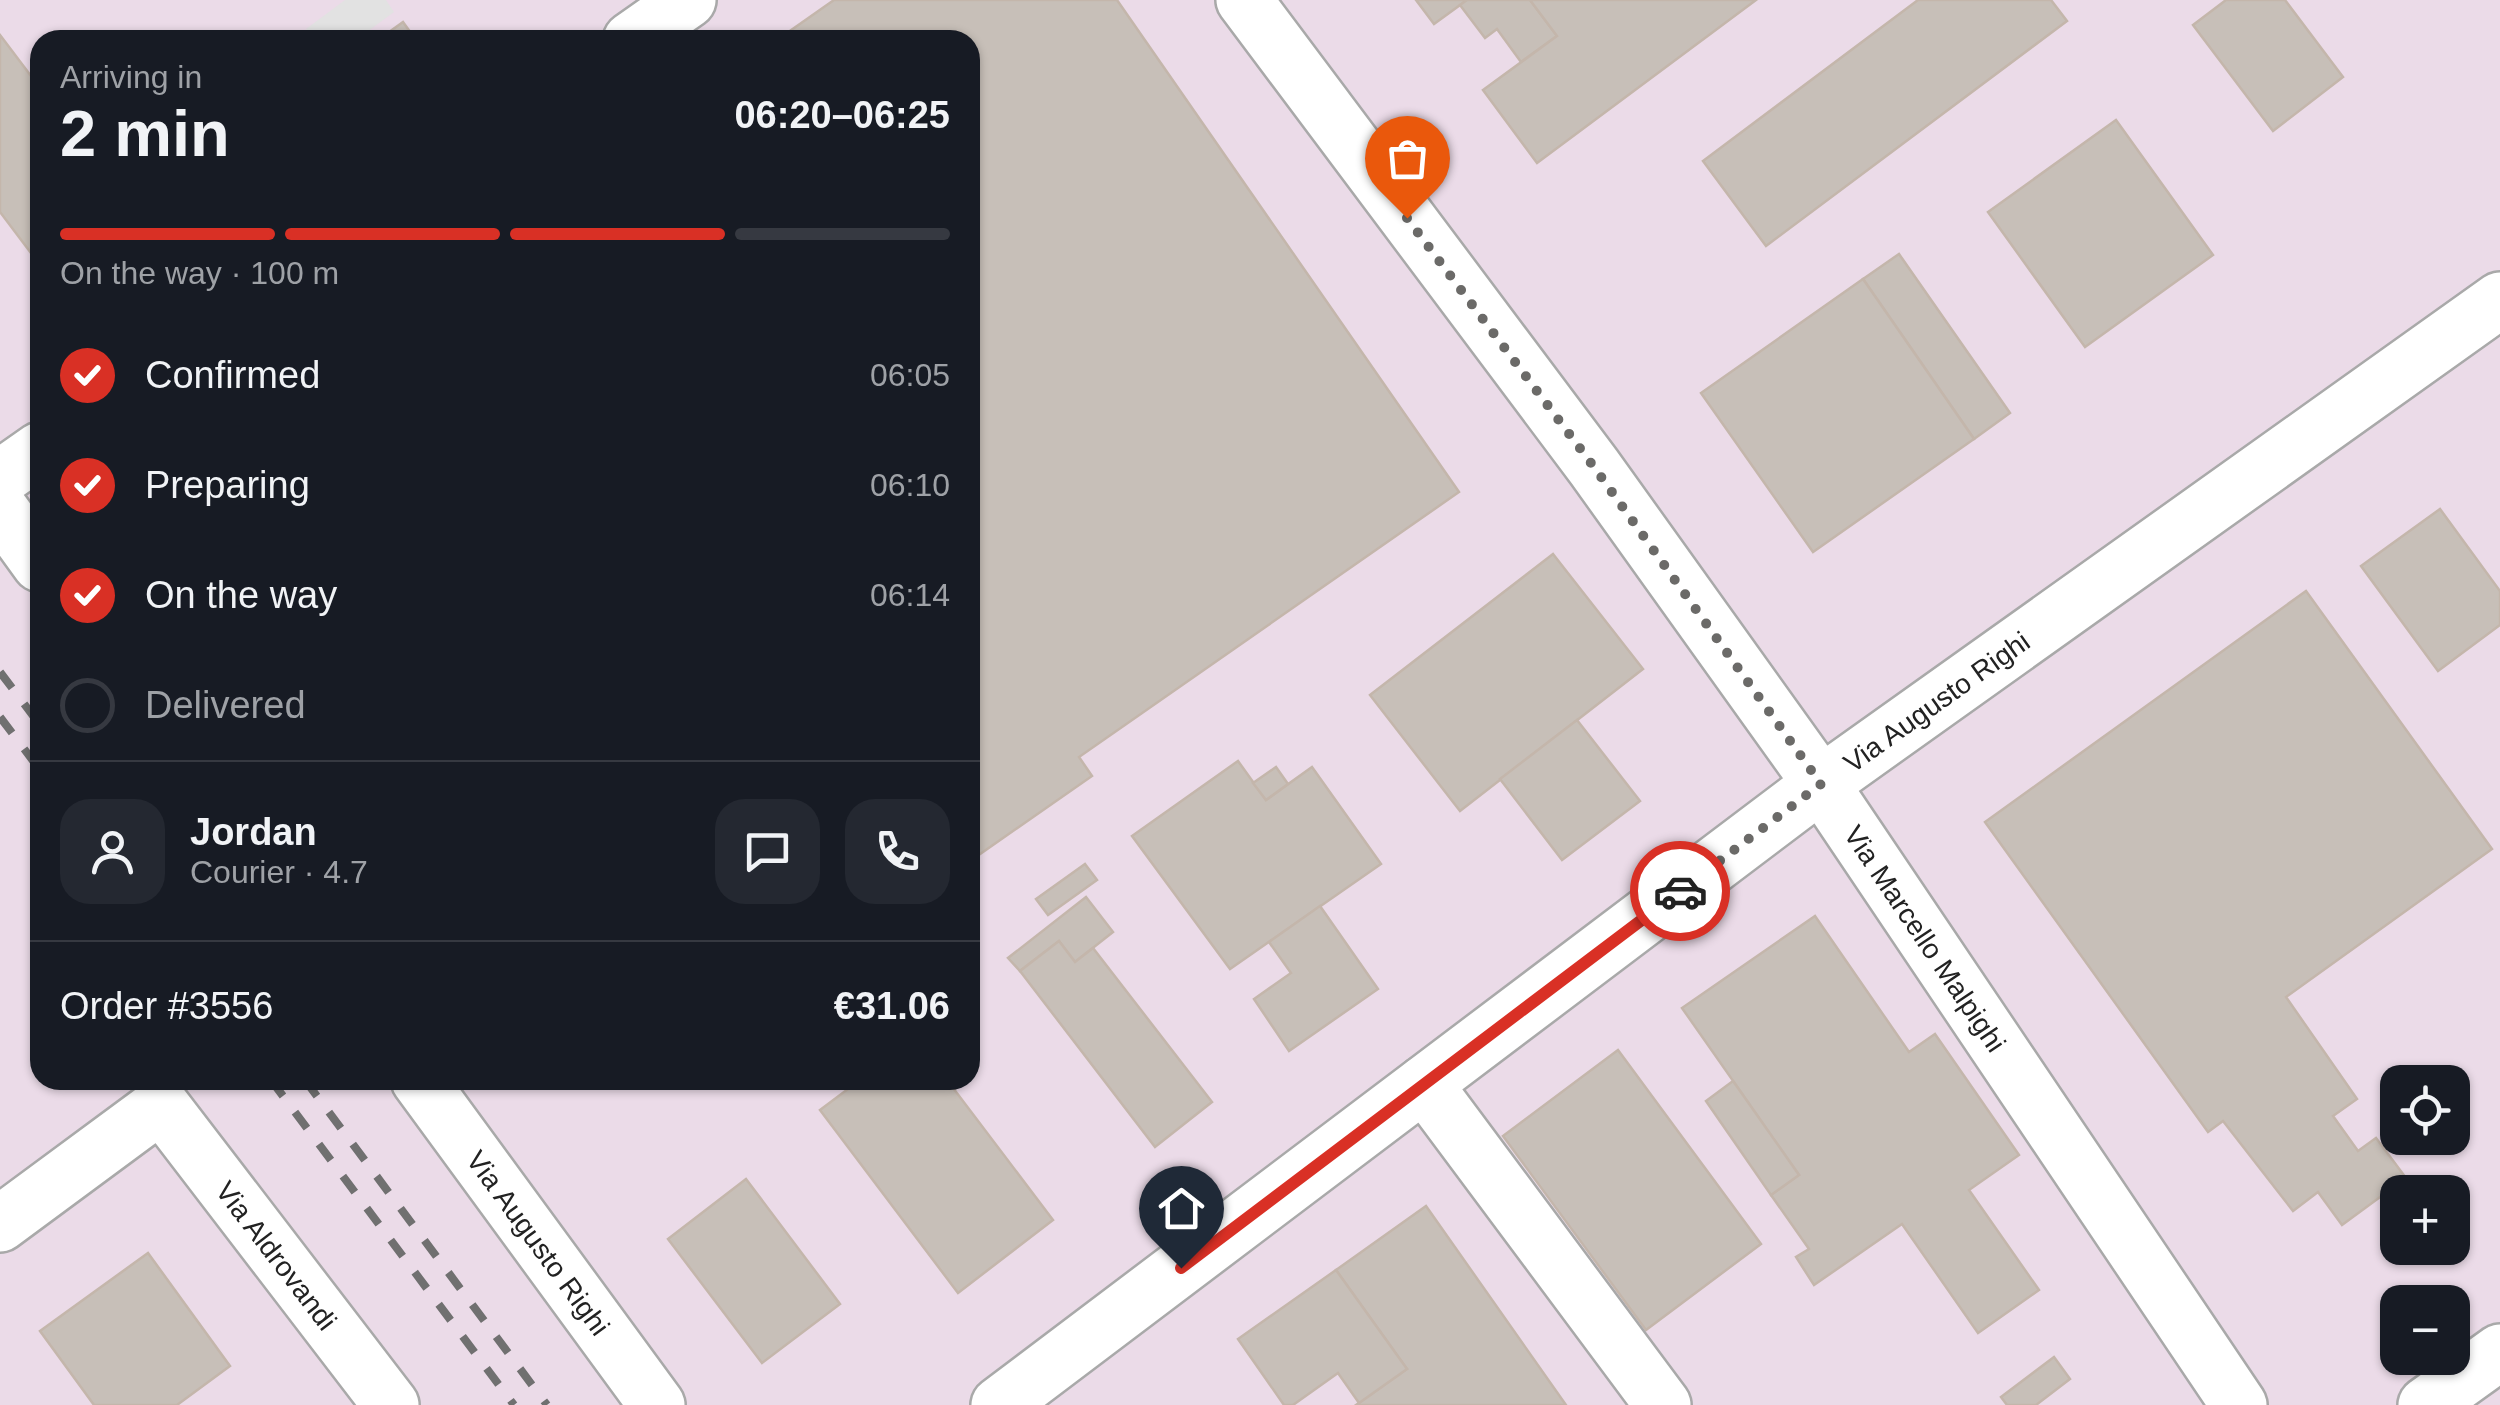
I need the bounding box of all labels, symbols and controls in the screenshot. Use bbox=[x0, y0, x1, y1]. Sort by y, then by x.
text: Arriving in bbox=[60, 59, 202, 95]
text: 06:20–06:25 bbox=[734, 94, 950, 136]
text: 2 min bbox=[60, 97, 230, 170]
pin bbox=[1365, 116, 1450, 219]
icon: bag bbox=[1380, 131, 1435, 186]
text: On the way · 100 m bbox=[60, 255, 339, 291]
icon: check bbox=[60, 348, 115, 403]
text: Confirmed bbox=[145, 354, 320, 396]
text: 06:05 bbox=[870, 357, 950, 393]
icon: check bbox=[60, 458, 115, 513]
text: Preparing bbox=[145, 464, 310, 506]
text: 06:10 bbox=[870, 467, 950, 503]
icon: check bbox=[60, 568, 115, 623]
text: On the way bbox=[145, 574, 337, 616]
text: 06:14 bbox=[870, 577, 950, 613]
street label: Via Augusto Righi bbox=[1838, 625, 2036, 779]
text: Delivered bbox=[145, 684, 306, 726]
button: person bbox=[60, 799, 165, 904]
button: chat bbox=[715, 799, 820, 904]
button: phone bbox=[845, 799, 950, 904]
text: Jordan bbox=[190, 811, 317, 853]
street label: Via Marcello Malpighi bbox=[1838, 820, 2012, 1058]
courier bbox=[1630, 841, 1730, 941]
text: Courier · 4.7 bbox=[190, 854, 368, 890]
icon: car bbox=[1653, 864, 1708, 919]
text: Order #3556 bbox=[60, 985, 273, 1027]
text: €31.06 bbox=[834, 985, 950, 1027]
map controls bbox=[2380, 1065, 2470, 1375]
button: locate bbox=[2380, 1065, 2470, 1155]
street label: Via Augusto Righi bbox=[460, 1145, 616, 1341]
pin bbox=[1139, 1166, 1224, 1269]
button: + bbox=[2380, 1175, 2470, 1265]
street label: Via Aldrovandi bbox=[209, 1176, 343, 1336]
icon: home bbox=[1154, 1181, 1209, 1236]
button: − bbox=[2380, 1285, 2470, 1375]

